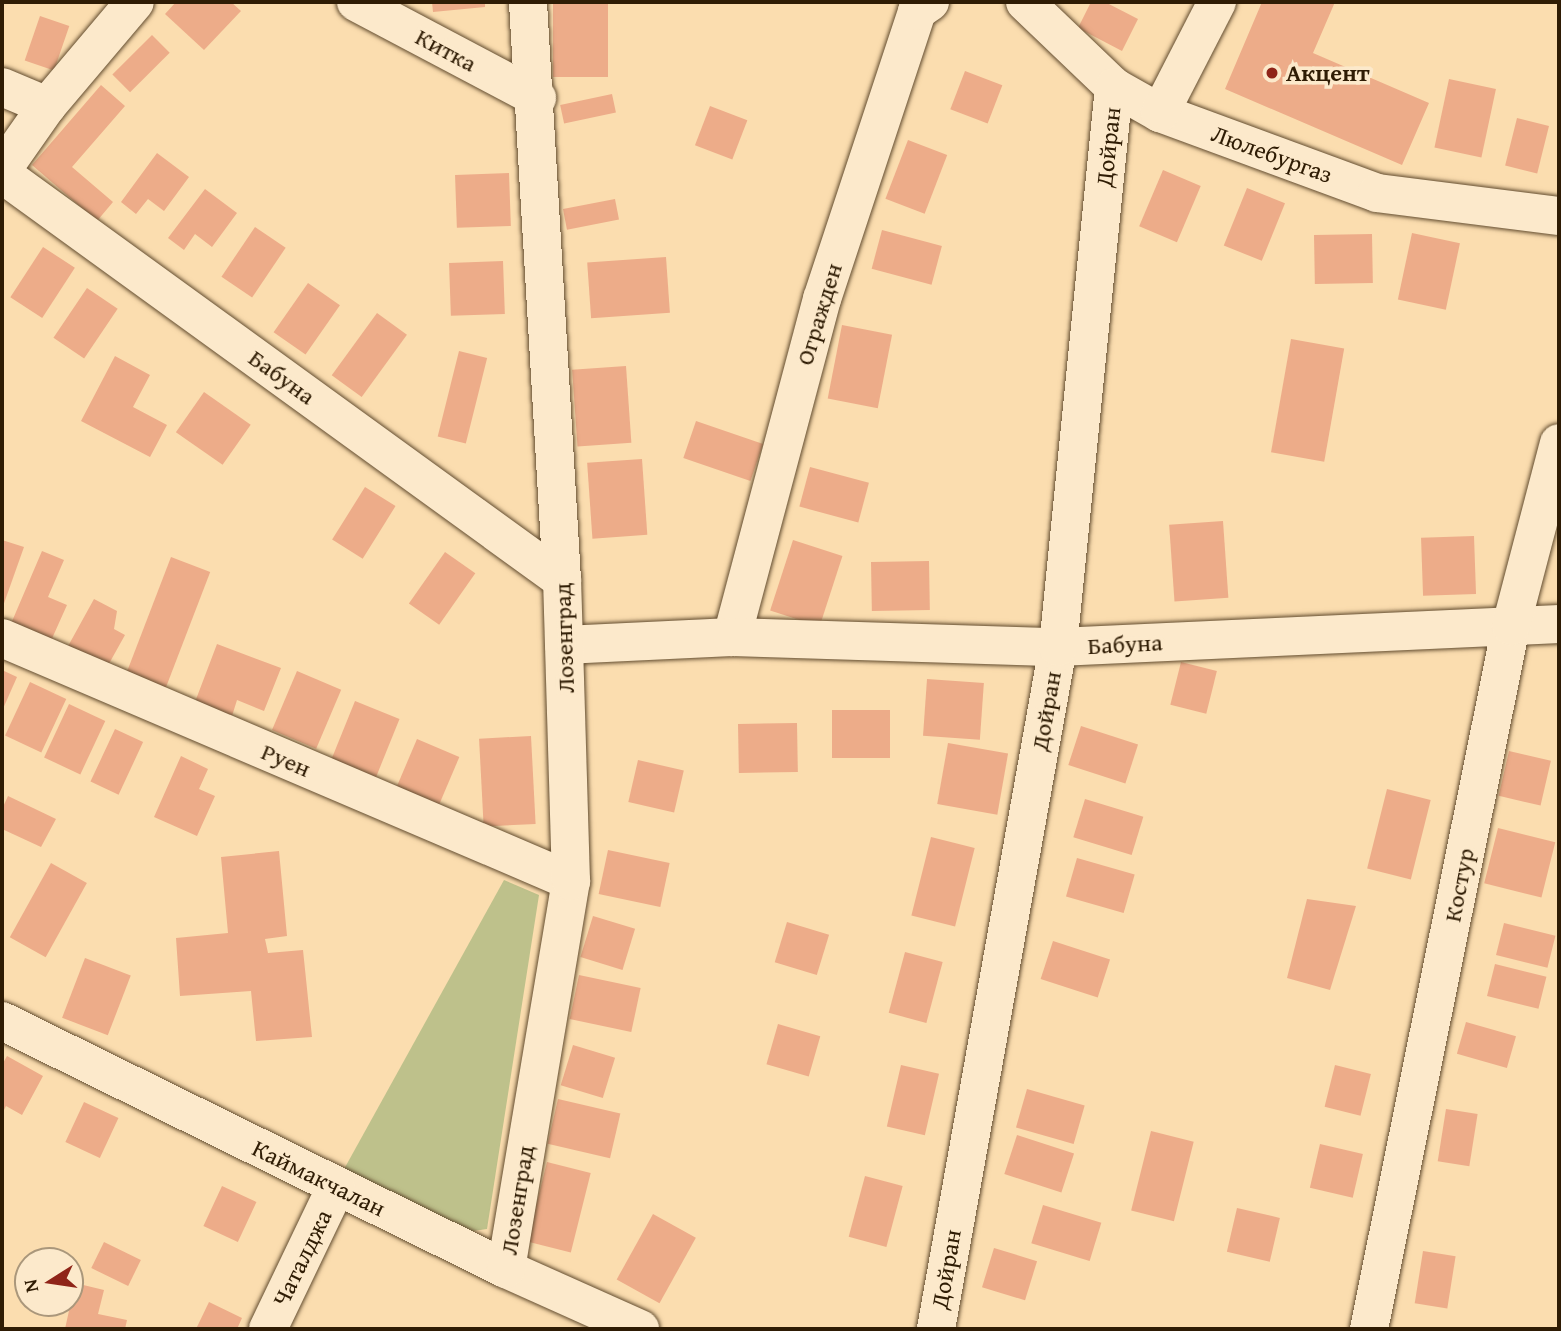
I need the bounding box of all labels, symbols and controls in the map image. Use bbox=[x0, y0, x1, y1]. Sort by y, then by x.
street label: Китка bbox=[411, 22, 481, 78]
place label: Акцент bbox=[1286, 59, 1370, 87]
marker: Акцент bbox=[1264, 65, 1280, 81]
street label: Дойран bbox=[1089, 106, 1127, 188]
street label: Люлебургаз bbox=[1208, 119, 1336, 189]
street label: Огражден bbox=[790, 260, 848, 368]
street label: Бабуна bbox=[243, 343, 321, 411]
street label: Лозенград bbox=[548, 582, 580, 694]
street label: Бабуна bbox=[1087, 628, 1163, 660]
street label: Дойран bbox=[1025, 669, 1067, 753]
street label: Руен bbox=[257, 737, 315, 783]
street label: Костур bbox=[1438, 846, 1480, 924]
street label: Каймакчалан bbox=[248, 1133, 390, 1223]
street label: Лозенград bbox=[494, 1143, 540, 1257]
street label: Чаталджа bbox=[266, 1205, 338, 1311]
street label: Дойран bbox=[925, 1227, 967, 1311]
north arrow bbox=[14, 1247, 84, 1317]
text: N bbox=[15, 1277, 45, 1295]

